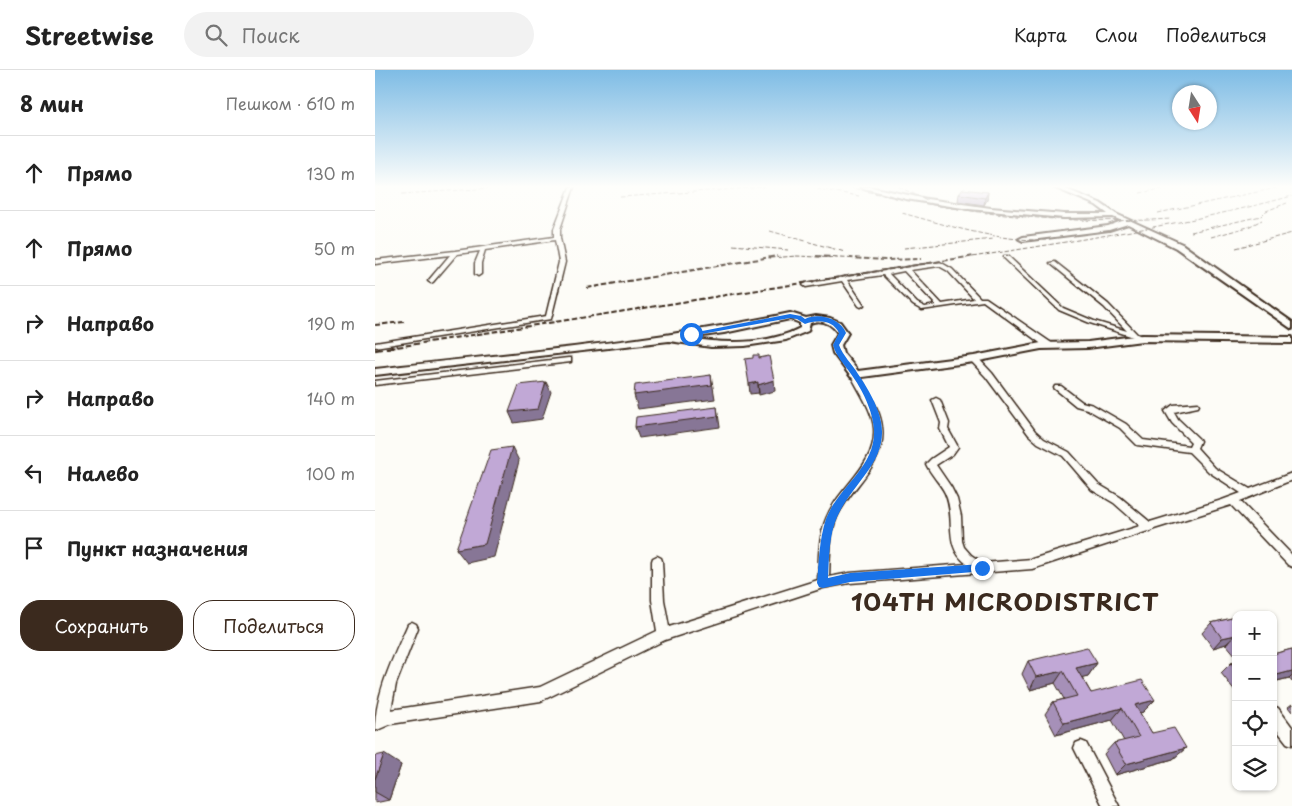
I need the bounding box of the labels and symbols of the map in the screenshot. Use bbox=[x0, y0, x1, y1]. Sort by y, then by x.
north arrow bbox=[1172, 85, 1217, 130]
route start bbox=[680, 323, 703, 346]
route end bbox=[971, 557, 994, 580]
district label: 104TH MICRODISTRICT bbox=[851, 583, 1159, 619]

